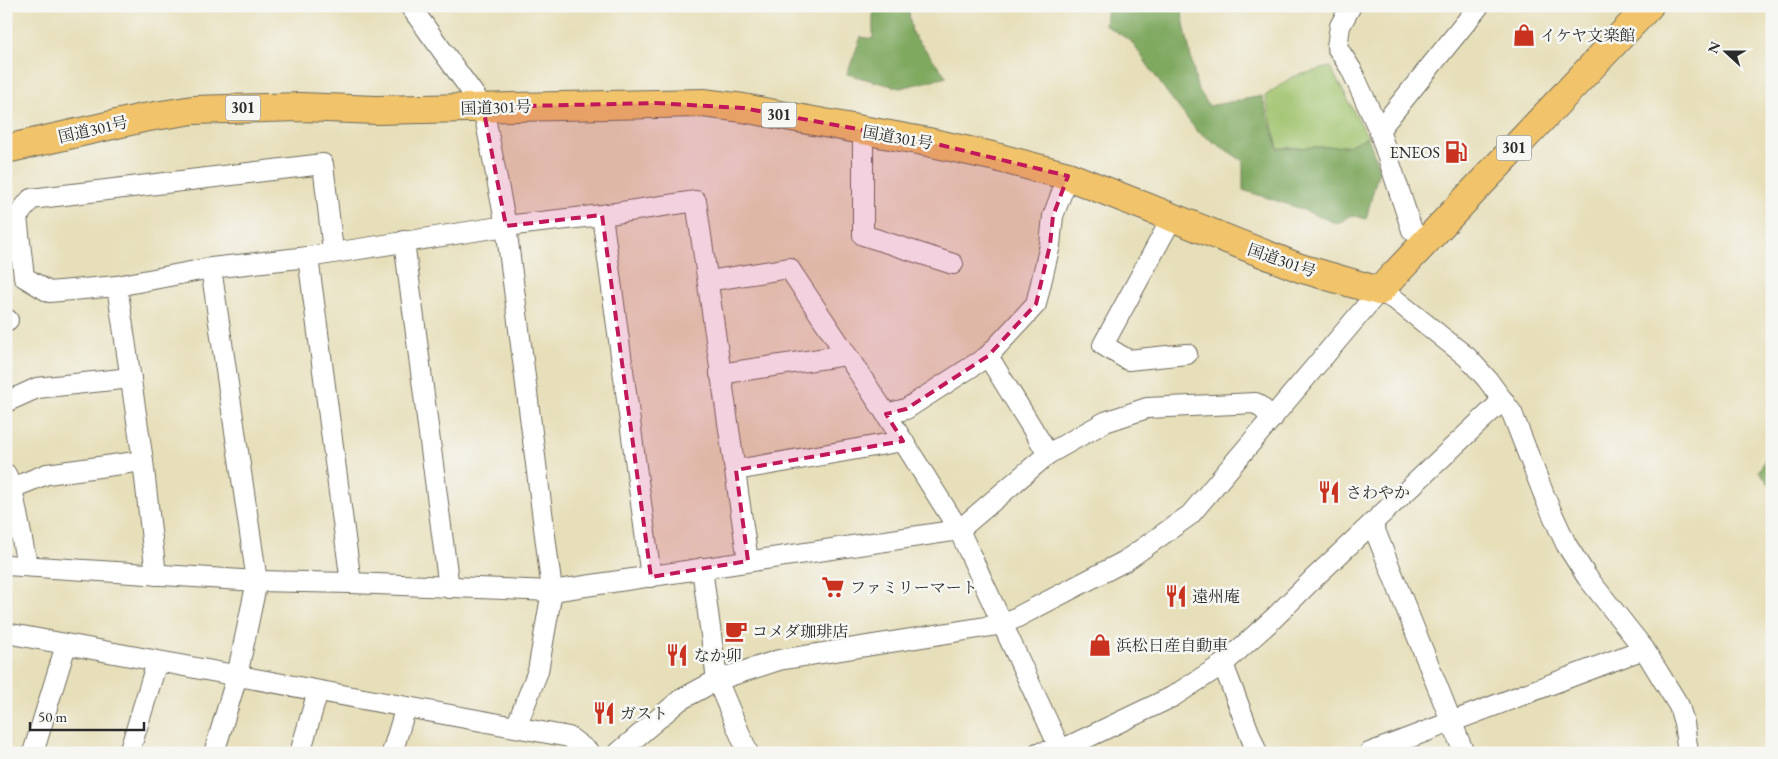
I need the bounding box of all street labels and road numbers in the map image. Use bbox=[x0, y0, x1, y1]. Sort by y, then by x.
road number: 301 bbox=[226, 96, 260, 120]
street label: 国道301号 bbox=[460, 96, 532, 119]
road number: 301 bbox=[762, 102, 796, 128]
street label: 国道301号 bbox=[56, 111, 130, 148]
street label: 国道301号 bbox=[861, 121, 935, 154]
road number: 301 bbox=[1496, 136, 1532, 160]
street label: 国道301号 bbox=[1245, 239, 1319, 282]

